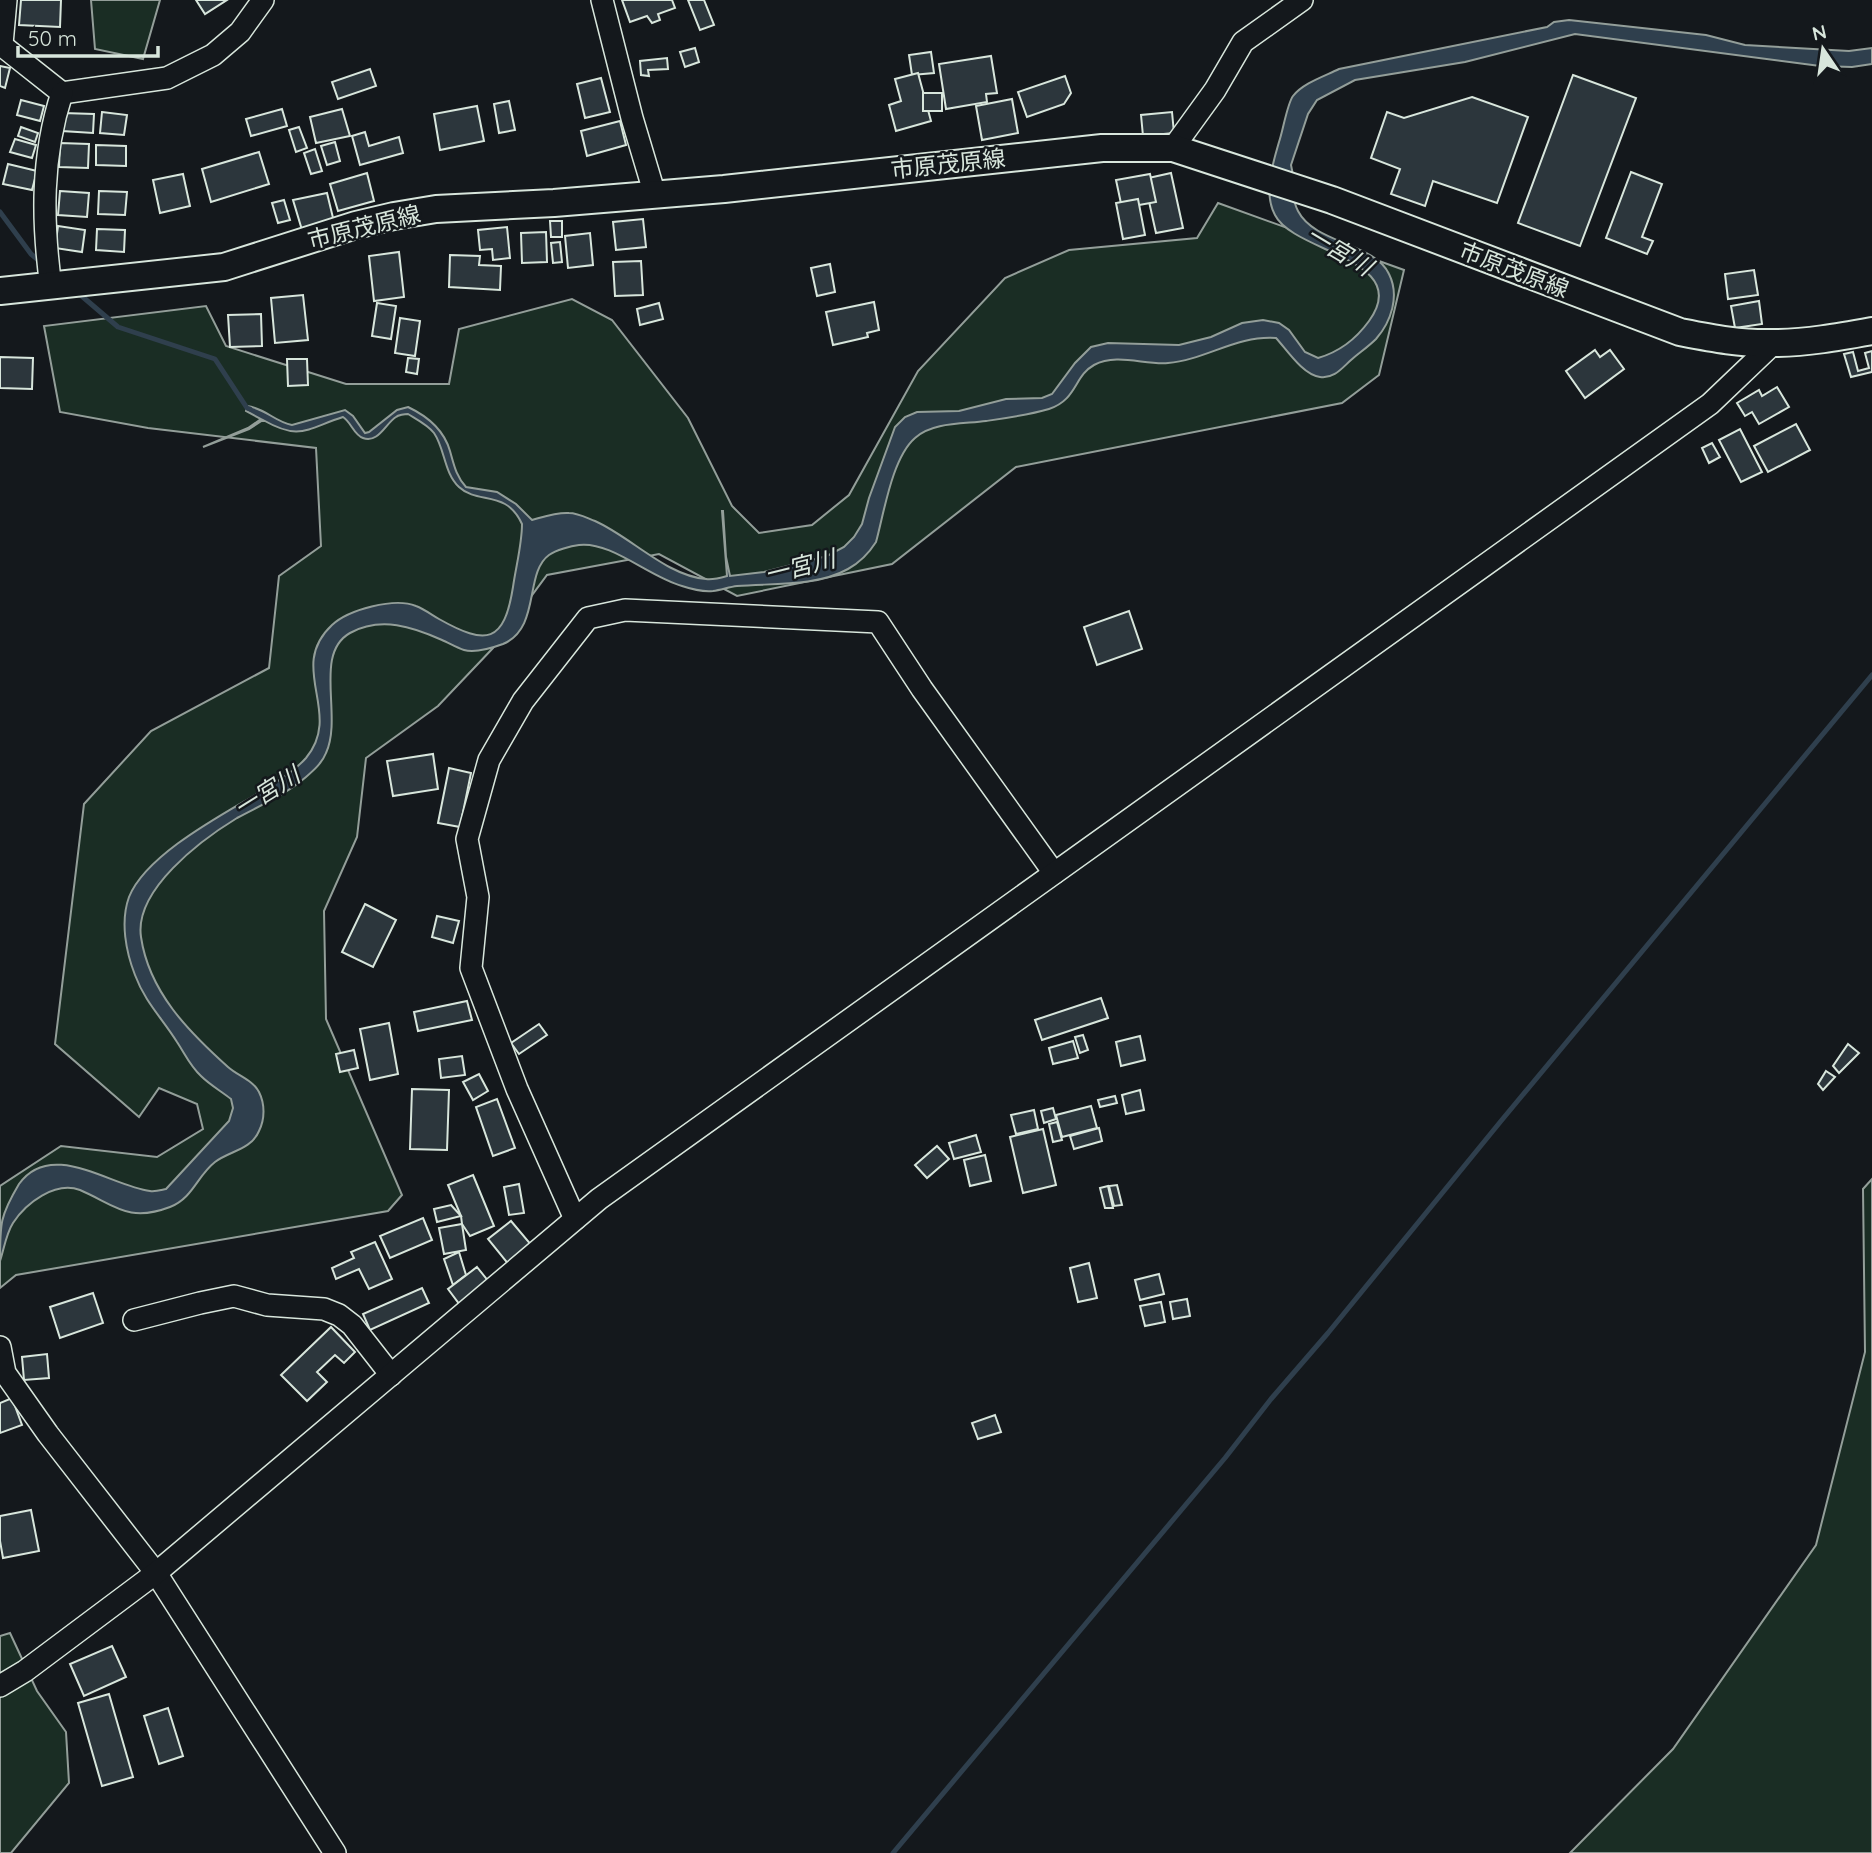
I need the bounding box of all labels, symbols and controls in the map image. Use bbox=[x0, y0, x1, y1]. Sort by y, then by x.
scale bar bbox=[18, 14, 158, 58]
north arrow bbox=[1788, 14, 1858, 84]
text: N bbox=[1810, 19, 1829, 46]
text: 50 m bbox=[28, 25, 77, 51]
street label: 市原茂原線 bbox=[889, 143, 1007, 184]
street label: 市原茂原線 bbox=[305, 199, 423, 254]
water label: 一宮川 bbox=[1301, 219, 1381, 283]
street label: 市原茂原線 bbox=[1455, 235, 1573, 304]
water label: 一宮川 bbox=[761, 542, 841, 589]
water label: 一宮川 bbox=[228, 758, 307, 823]

